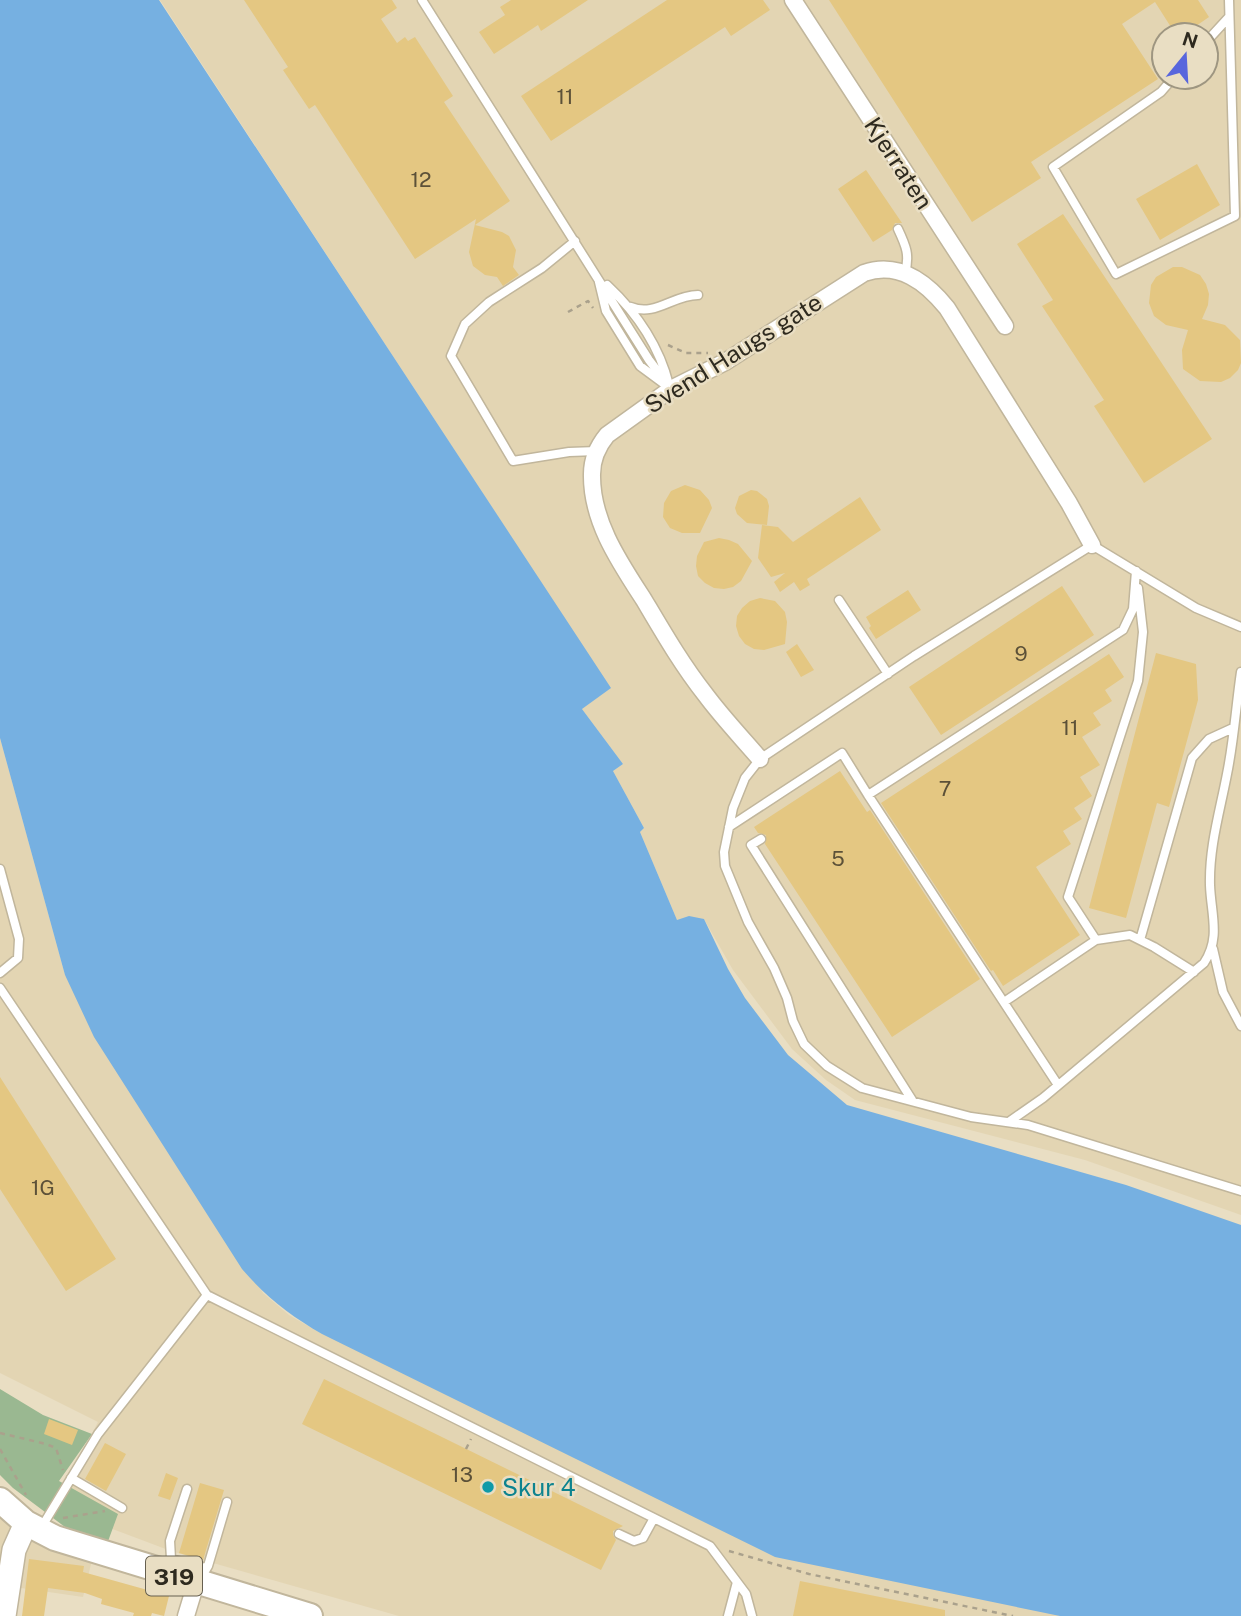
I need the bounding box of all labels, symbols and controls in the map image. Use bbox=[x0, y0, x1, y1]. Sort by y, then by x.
north arrow bbox=[1150, 21, 1220, 91]
text: N bbox=[1180, 27, 1201, 53]
house number: 11 bbox=[556, 84, 574, 109]
street label: Kjerraten bbox=[859, 112, 939, 214]
house number: 12 bbox=[410, 167, 432, 192]
street label: Svend Haugs gate bbox=[639, 287, 827, 419]
house number: 9 bbox=[1014, 641, 1028, 666]
house number: 11 bbox=[1061, 715, 1079, 740]
house number: 7 bbox=[939, 776, 951, 801]
house number: 5 bbox=[831, 846, 845, 871]
house number: 1G bbox=[31, 1175, 55, 1200]
house number: 13 bbox=[451, 1462, 473, 1487]
place label: Skur 4 bbox=[502, 1473, 576, 1501]
marker: Skur 4 bbox=[480, 1479, 496, 1495]
road number: 319 bbox=[146, 1556, 202, 1596]

